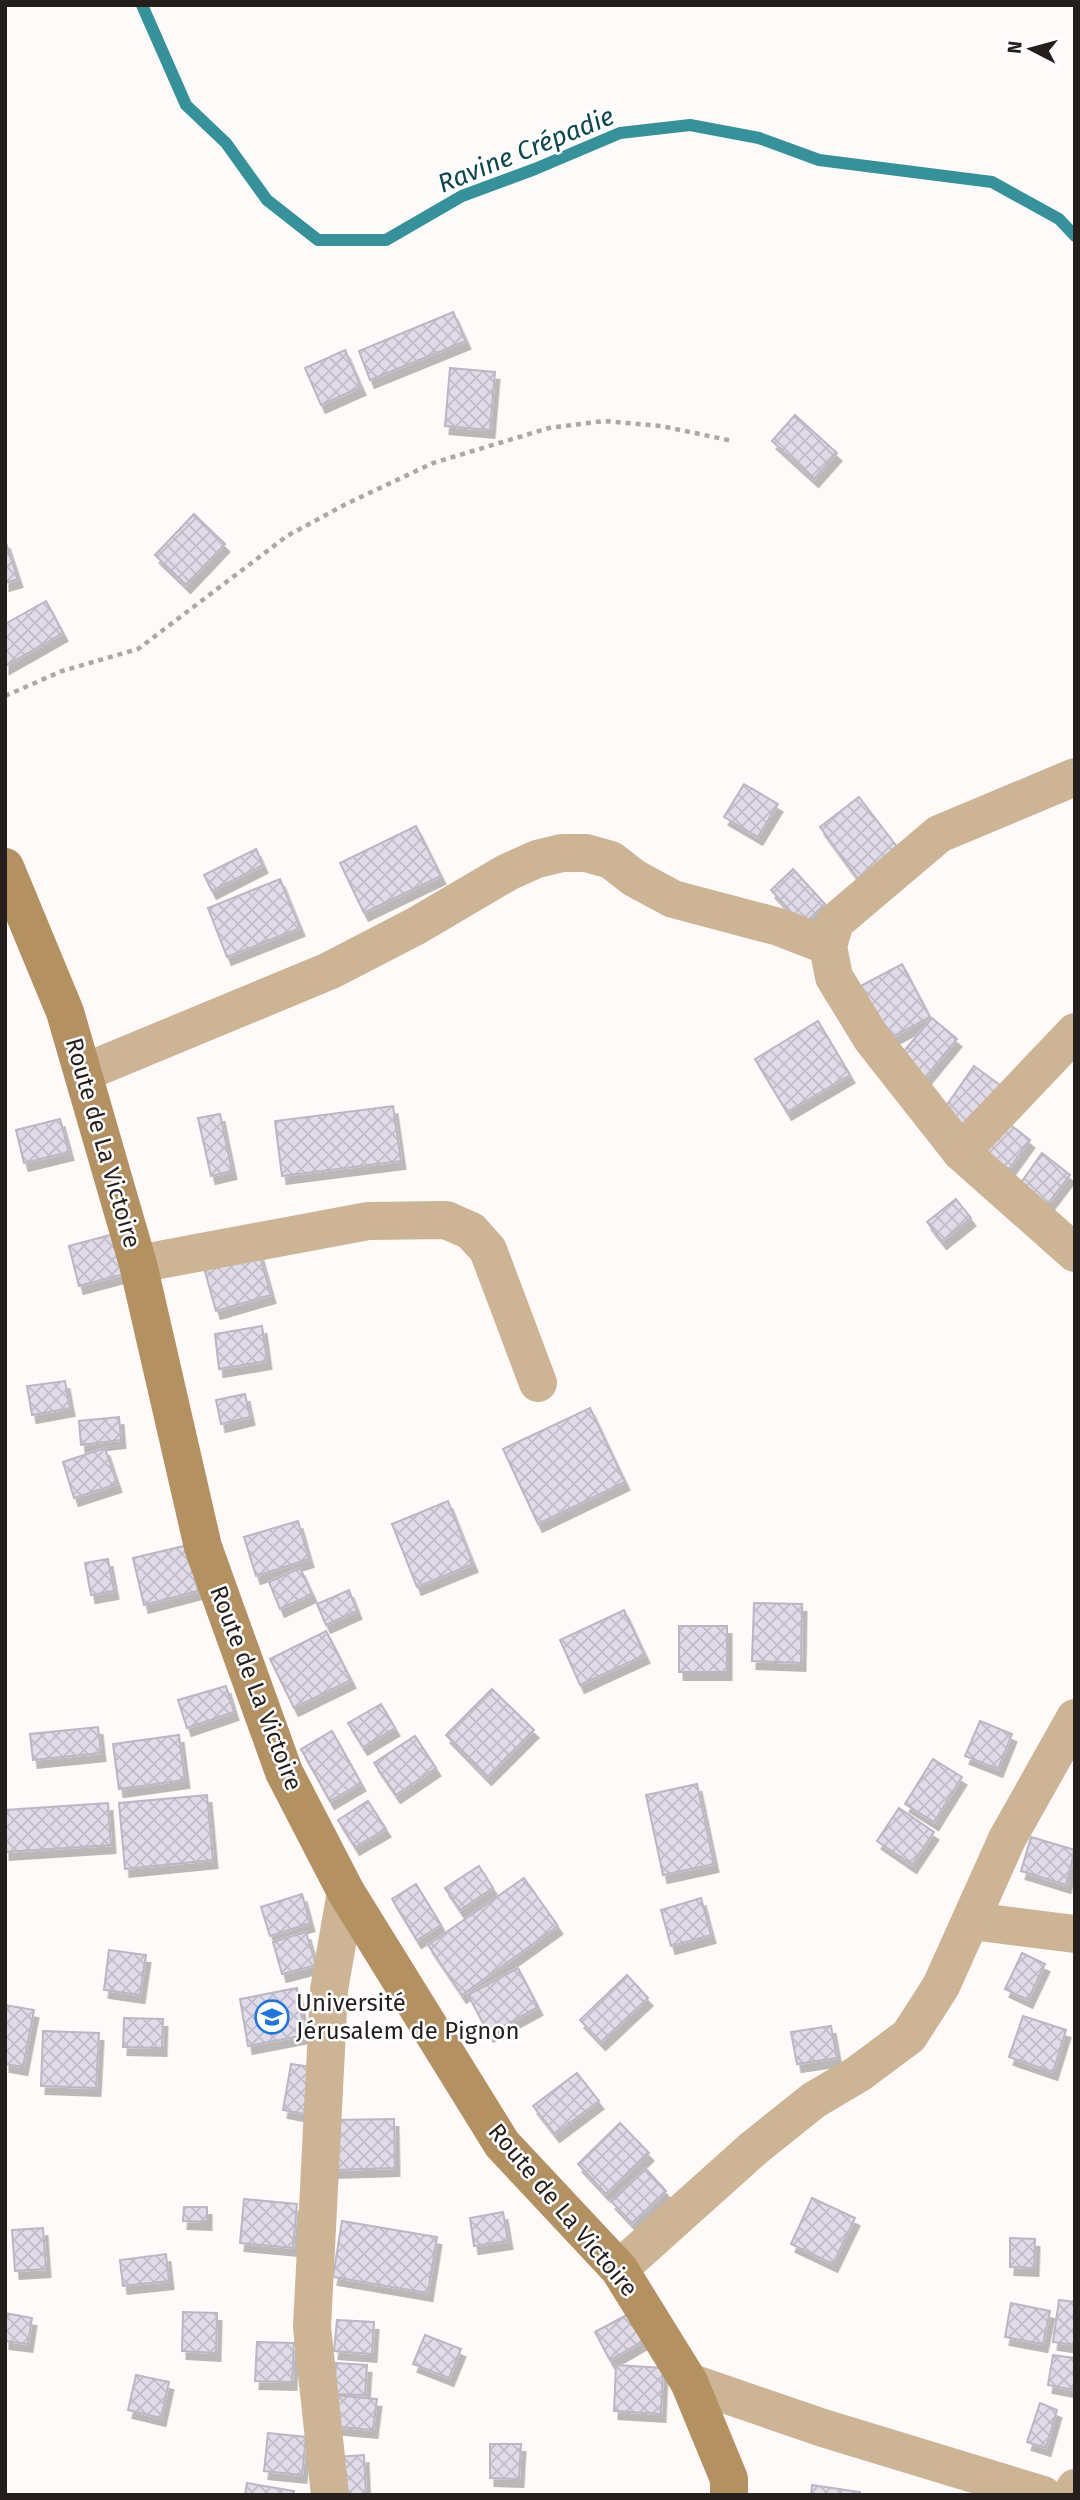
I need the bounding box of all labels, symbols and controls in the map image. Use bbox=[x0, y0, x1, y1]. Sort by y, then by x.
north arrow bbox=[996, 14, 1066, 84]
text: N bbox=[1002, 40, 1027, 55]
water label: Ravine Crépadie bbox=[433, 101, 619, 199]
street label: Route de La Victoire bbox=[60, 1035, 146, 1251]
street label: Route de La Victoire bbox=[204, 1582, 308, 1794]
place label: Université Jérusalem de Pignon bbox=[296, 1989, 519, 2045]
school or university icon: Université Jérusalem de Pignon bbox=[253, 1998, 291, 2036]
street label: Route de La Victoire bbox=[482, 2118, 644, 2302]

